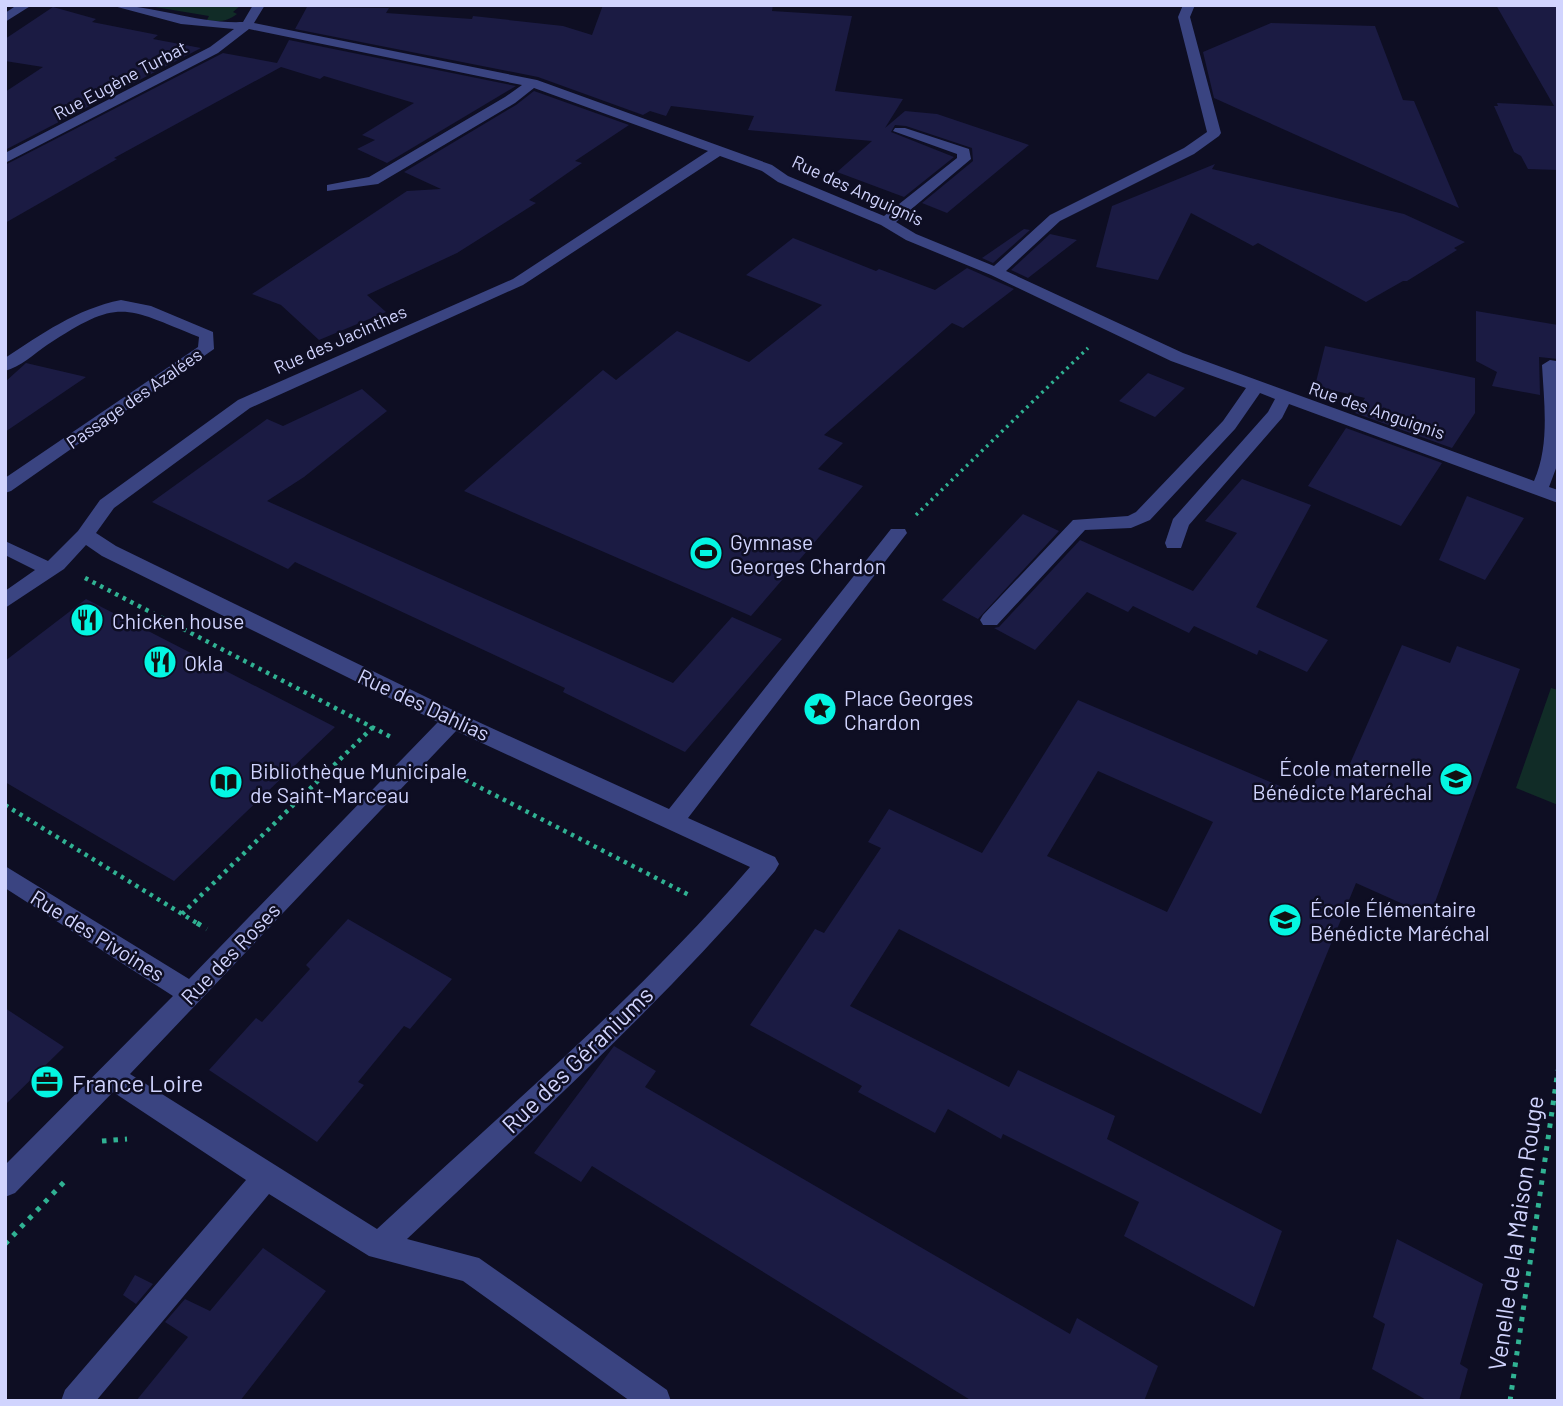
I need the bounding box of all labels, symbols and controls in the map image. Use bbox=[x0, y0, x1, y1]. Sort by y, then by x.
street label: Rue Eugène Turbat bbox=[50, 36, 190, 124]
street label: Rue des Anguignis bbox=[789, 150, 927, 230]
street label: Rue des Jacinthes bbox=[270, 300, 410, 378]
street label: Passage des Azalées bbox=[62, 343, 206, 453]
street label: Rue des Anguignis bbox=[1306, 376, 1448, 444]
place label: Gymnase Georges Chardon bbox=[730, 529, 886, 578]
sports icon: Gymnase Georges Chardon bbox=[687, 534, 725, 572]
restaurant icon: Chicken house bbox=[68, 601, 106, 639]
place label: Chicken house bbox=[112, 608, 244, 633]
restaurant icon: Okla bbox=[141, 643, 179, 681]
place label: Okla bbox=[184, 650, 223, 675]
street label: Rue des Dahlias bbox=[354, 663, 494, 745]
place label: Place Georges Chardon bbox=[844, 685, 973, 734]
place icon: Place Georges Chardon bbox=[801, 690, 839, 728]
place label: École maternelle Bénédicte Maréchal bbox=[1253, 755, 1432, 804]
place label: Bibliothèque Municipale de Saint-Marceau bbox=[250, 758, 467, 807]
school or university icon: École maternelle Bénédicte Maréchal bbox=[1437, 760, 1475, 798]
library icon: Bibliothèque Municipale de Saint-Marceau bbox=[207, 763, 245, 801]
street label: Rue des Pivoines bbox=[27, 884, 169, 986]
place label: École Élémentaire Bénédicte Maréchal bbox=[1310, 896, 1489, 945]
street label: Rue des Roses bbox=[175, 897, 285, 1009]
school or university icon: École Élémentaire Bénédicte Maréchal bbox=[1266, 901, 1304, 939]
street label: Rue des Géraniums bbox=[495, 979, 659, 1139]
office icon: France Loire bbox=[28, 1063, 66, 1101]
place label: France Loire bbox=[72, 1068, 203, 1097]
street label: Venelle de la Maison Rouge bbox=[1481, 1094, 1549, 1372]

